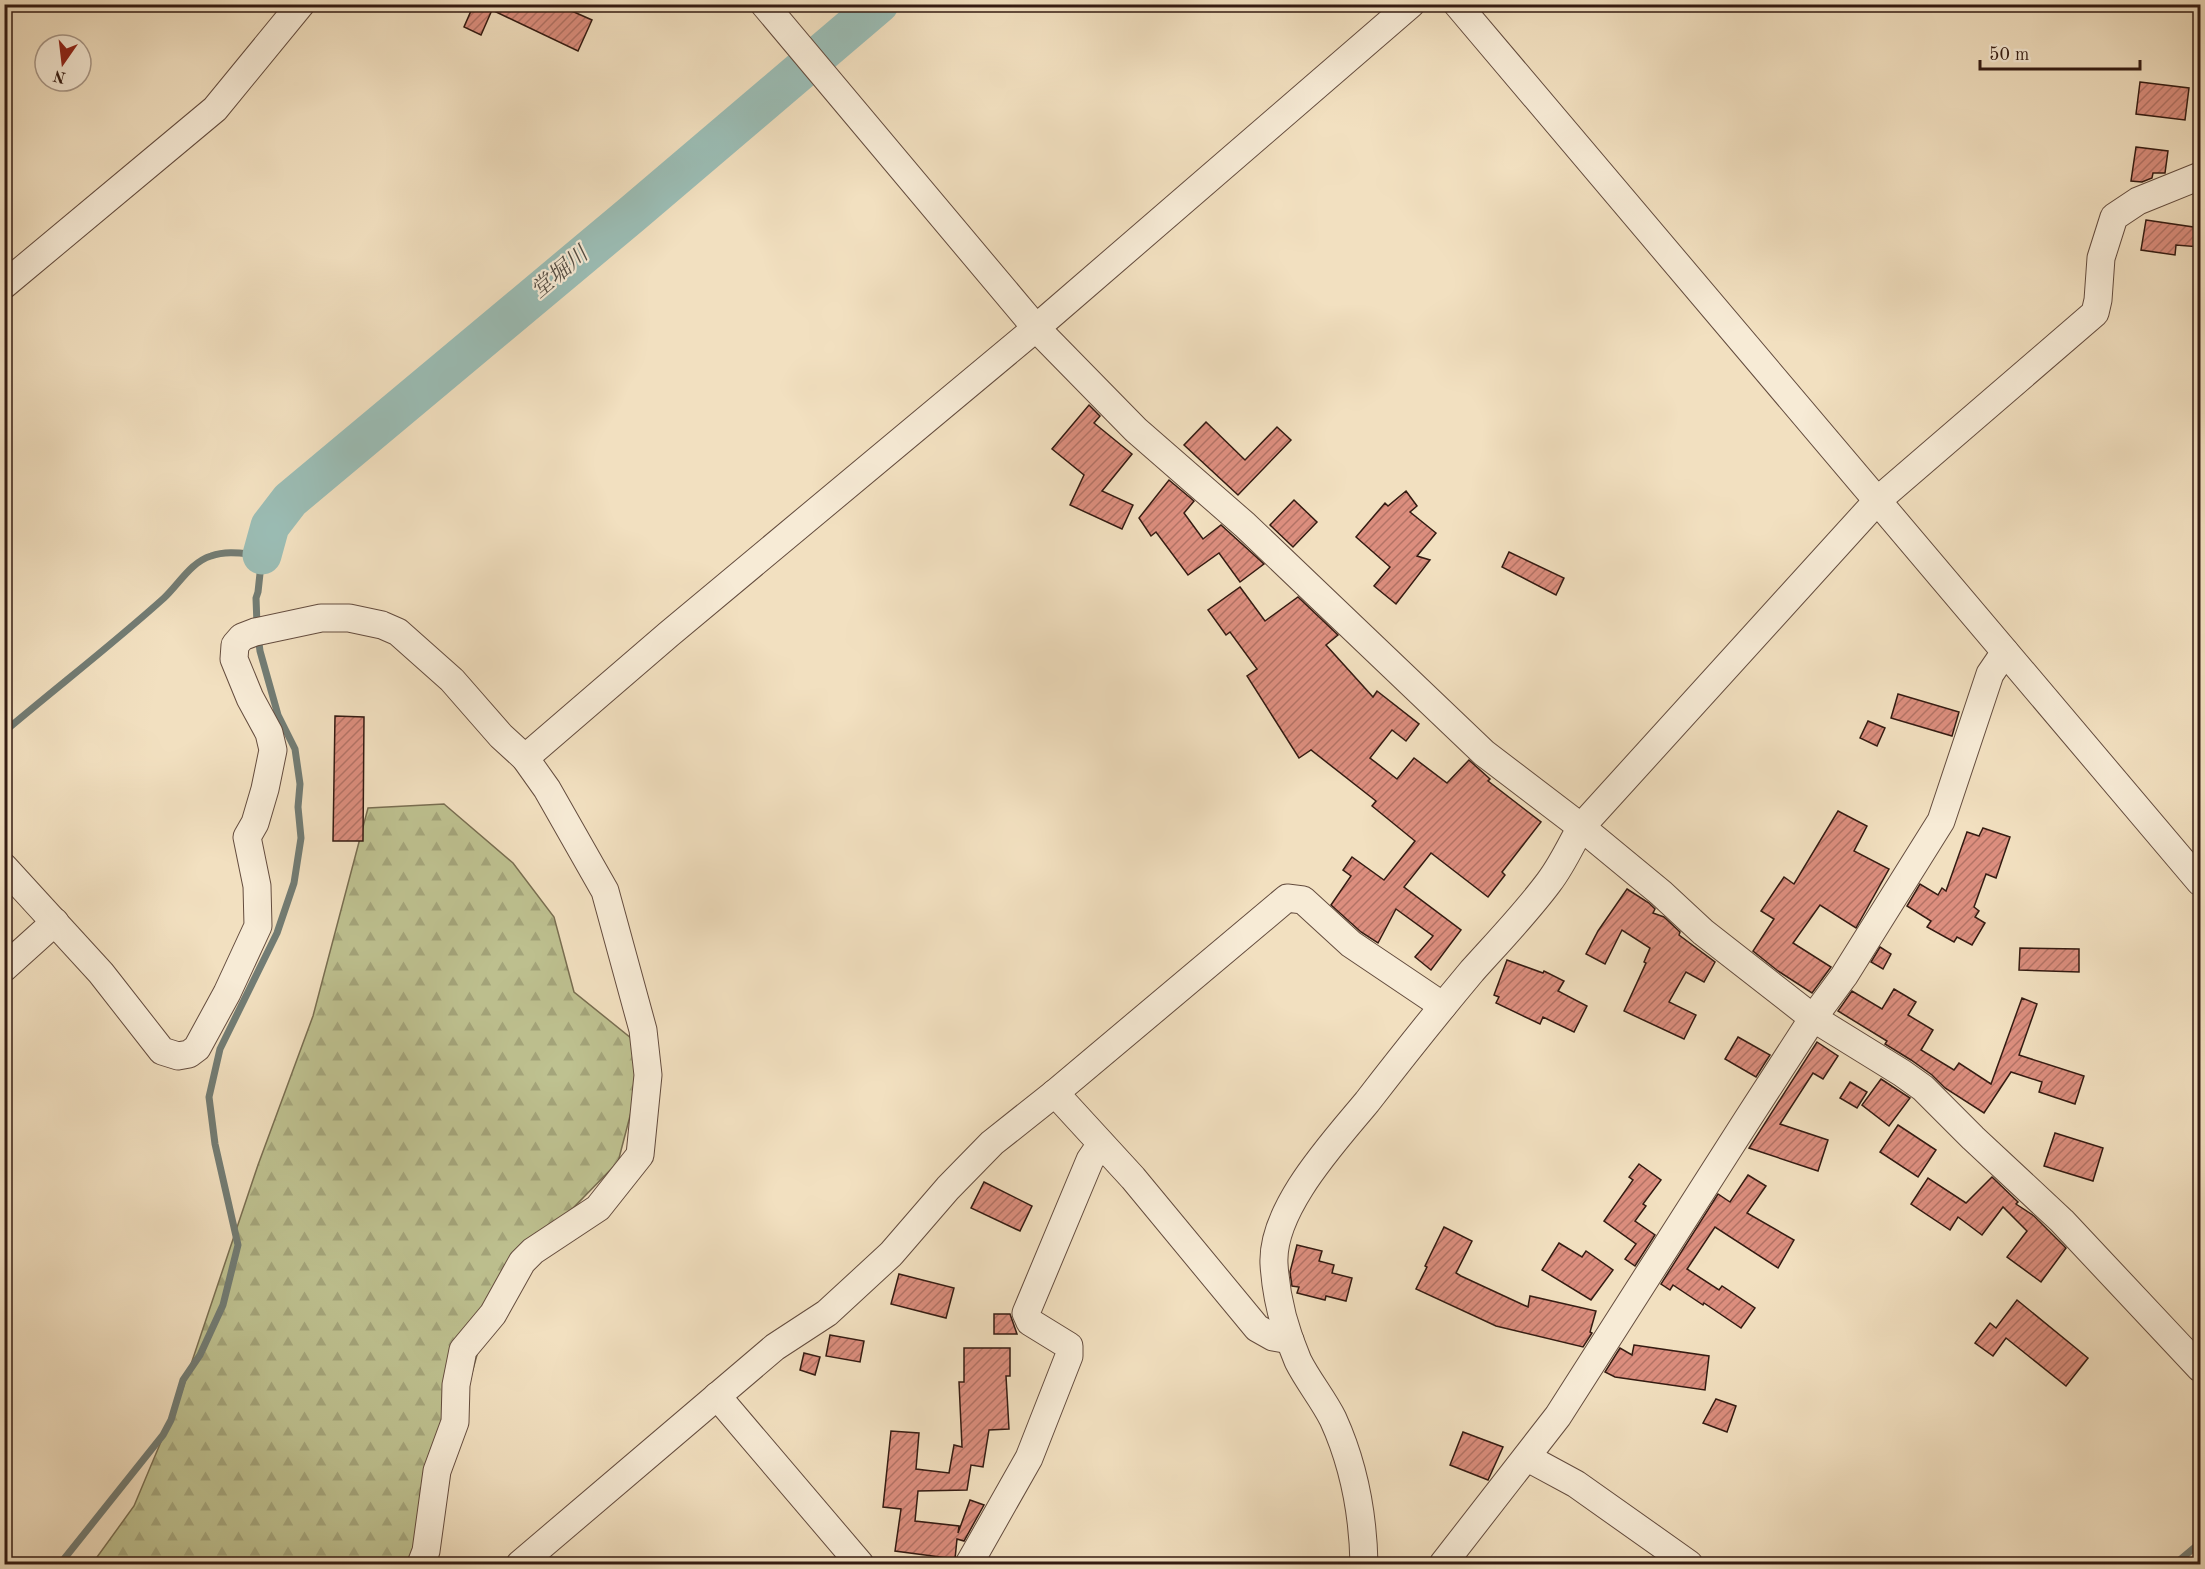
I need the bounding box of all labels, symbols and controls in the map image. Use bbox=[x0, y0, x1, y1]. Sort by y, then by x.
north arrow bbox=[33, 33, 93, 93]
scale bar bbox=[1980, 33, 2140, 71]
text: 50 m bbox=[1989, 46, 2029, 64]
text: N bbox=[51, 66, 68, 85]
water label: 堂堀川 bbox=[526, 241, 594, 303]

